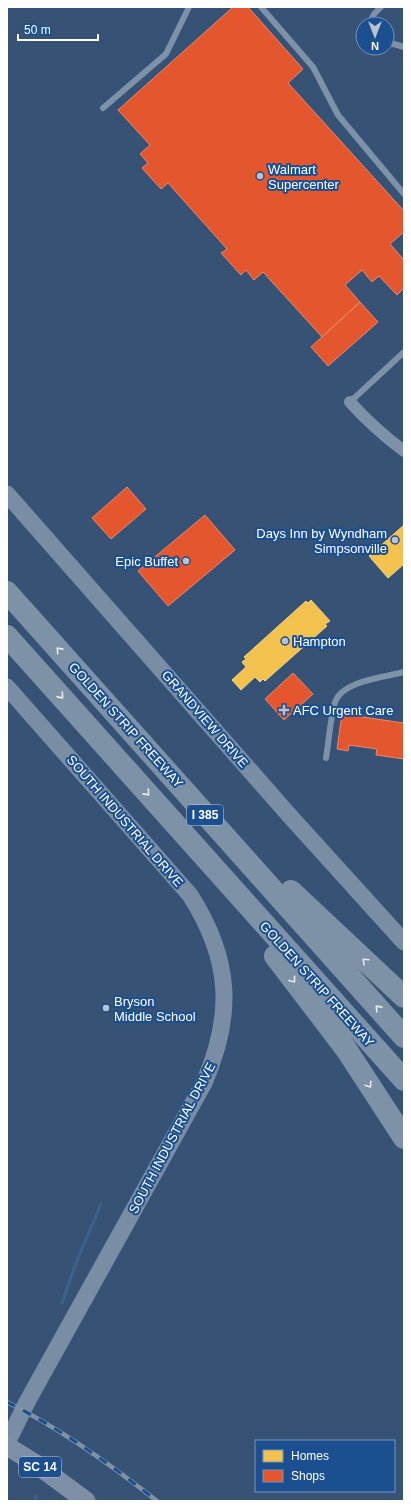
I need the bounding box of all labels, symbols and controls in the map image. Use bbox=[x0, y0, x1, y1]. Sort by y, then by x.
scale bar bbox=[18, 16, 98, 42]
north arrow bbox=[355, 16, 395, 56]
text: 50 m bbox=[24, 23, 51, 37]
text: N bbox=[371, 40, 379, 52]
place label: Walmart Supercenter bbox=[268, 162, 339, 192]
marker: Walmart Supercenter bbox=[255, 171, 265, 181]
place label: Days Inn by Wyndham Simpsonville bbox=[256, 526, 387, 556]
marker: Days Inn by Wyndham Simpsonville bbox=[390, 535, 400, 545]
place label: Epic Buffet bbox=[115, 554, 178, 569]
marker: Epic Buffet bbox=[181, 556, 191, 566]
place label: Hampton bbox=[293, 634, 346, 649]
marker: Hampton bbox=[280, 636, 290, 646]
one-way arrow bbox=[56, 647, 63, 655]
street label: GOLDEN STRIP FREEWAY bbox=[66, 659, 186, 791]
street label: GRANDVIEW DRIVE bbox=[159, 667, 251, 771]
one-way arrow bbox=[56, 692, 63, 699]
place label: AFC Urgent Care bbox=[293, 703, 393, 718]
marker: AFC Urgent Care bbox=[278, 704, 290, 716]
street label: SOUTH INDUSTRIAL DRIVE bbox=[64, 752, 186, 890]
one-way arrow bbox=[143, 789, 150, 796]
road number: I 385 bbox=[187, 805, 223, 825]
street label: GOLDEN STRIP FREEWAY bbox=[257, 918, 377, 1050]
one-way arrow bbox=[362, 958, 370, 966]
one-way arrow bbox=[288, 975, 295, 982]
place label: Bryson Middle School bbox=[114, 994, 196, 1024]
marker: Bryson Middle School bbox=[101, 1003, 111, 1013]
one-way arrow bbox=[376, 1006, 383, 1013]
street label: SOUTH INDUSTRIAL DRIVE bbox=[126, 1059, 219, 1216]
one-way arrow bbox=[365, 1081, 372, 1088]
legend bbox=[255, 1440, 395, 1492]
text: Homes bbox=[291, 1449, 329, 1463]
road number: SC 14 bbox=[19, 1457, 61, 1477]
text: Shops bbox=[291, 1469, 325, 1483]

